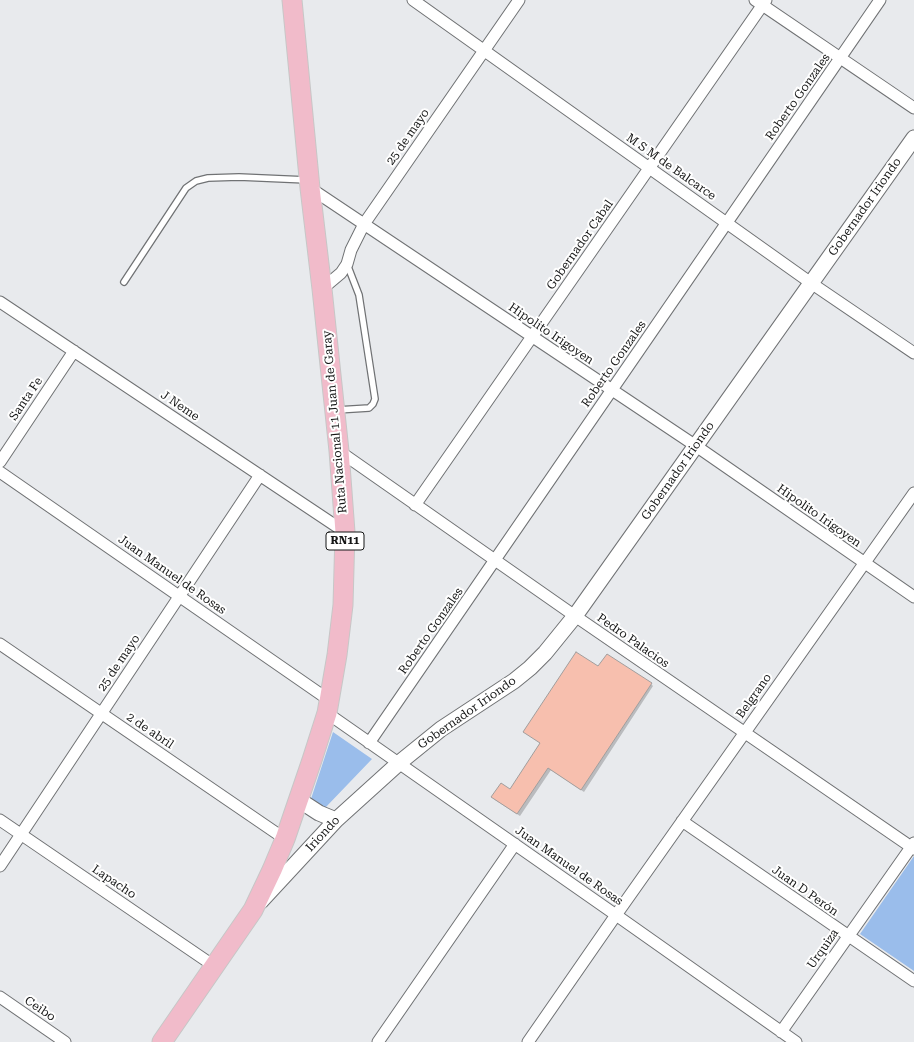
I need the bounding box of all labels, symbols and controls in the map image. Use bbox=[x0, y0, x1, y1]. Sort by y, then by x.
street label: Roberto Gonzales bbox=[763, 51, 833, 143]
street label: 25 de mayo bbox=[383, 106, 433, 168]
street label: M S M de Balcarce bbox=[623, 131, 719, 203]
street label: Gobernador Iriondo bbox=[826, 155, 904, 259]
street label: Gobernador Cabal bbox=[544, 197, 616, 293]
street label: Hipolito Irigoyen bbox=[506, 300, 596, 368]
street label: Roberto Gonzales bbox=[579, 318, 649, 410]
street label: Ruta Nacional 11 Juan de Garay bbox=[320, 330, 350, 514]
street label: Santa Fe bbox=[6, 375, 46, 423]
street label: J Neme bbox=[158, 388, 202, 424]
street label: Gobernador Iriondo bbox=[639, 419, 717, 523]
street label: Hipolito Irigoyen bbox=[774, 482, 864, 550]
street label: Juan Manuel de Rosas bbox=[115, 532, 229, 618]
road number: RN11 bbox=[326, 532, 364, 550]
street label: Roberto Gonzales bbox=[396, 585, 466, 677]
street label: Pedro Palacios bbox=[594, 611, 672, 671]
street label: 25 de mayo bbox=[95, 632, 143, 694]
street label: Belgrano bbox=[733, 671, 775, 721]
street label: Gobernador Iriondo bbox=[415, 674, 519, 752]
street label: 2 de abril bbox=[124, 710, 176, 752]
street label: Iriondo bbox=[303, 813, 343, 855]
street label: Juan Manuel de Rosas bbox=[512, 823, 626, 909]
street label: Lapacho bbox=[89, 862, 139, 902]
street label: Juan D Perón bbox=[769, 863, 841, 919]
street label: Urquiza bbox=[804, 926, 842, 972]
street label: Ceibo bbox=[22, 993, 58, 1025]

